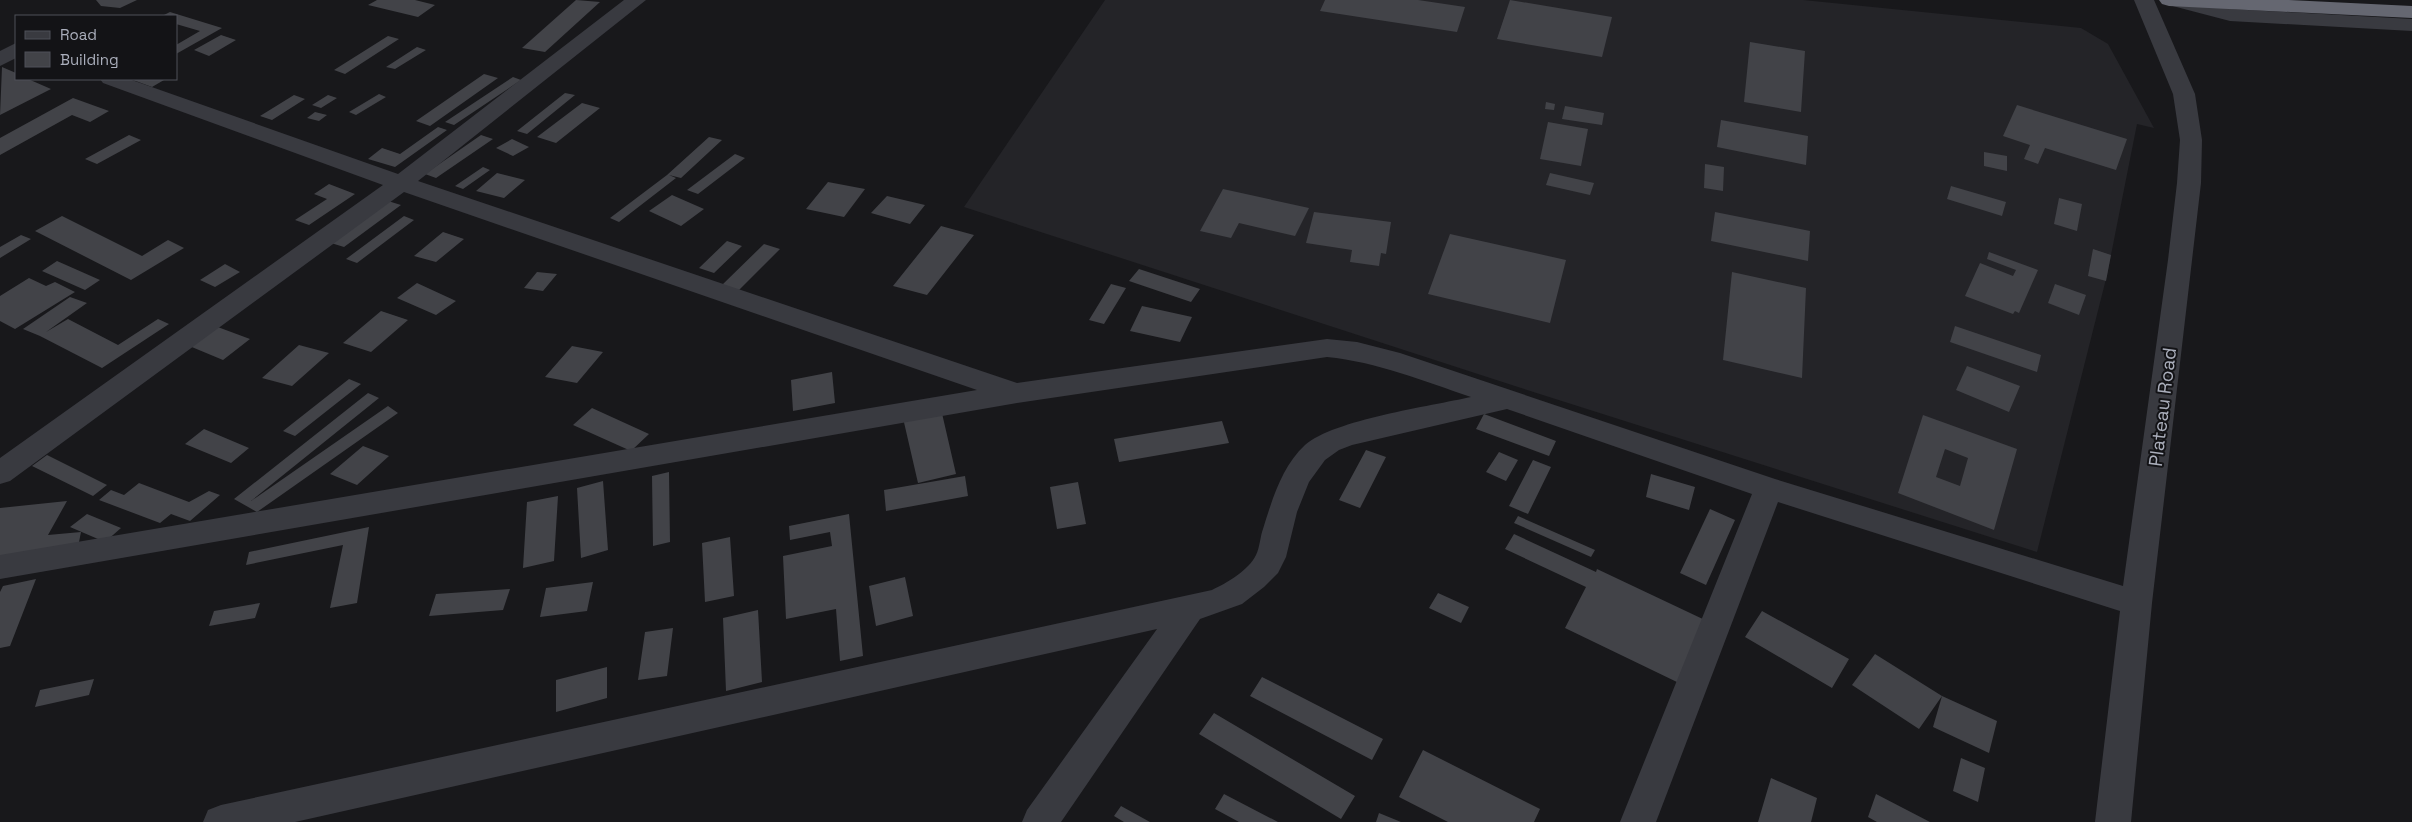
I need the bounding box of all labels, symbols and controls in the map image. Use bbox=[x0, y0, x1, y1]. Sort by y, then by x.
legend bbox=[15, 15, 178, 80]
text: Road bbox=[60, 25, 97, 44]
text: Building bbox=[60, 50, 119, 69]
street label: Plateau Road bbox=[2143, 346, 2182, 468]

